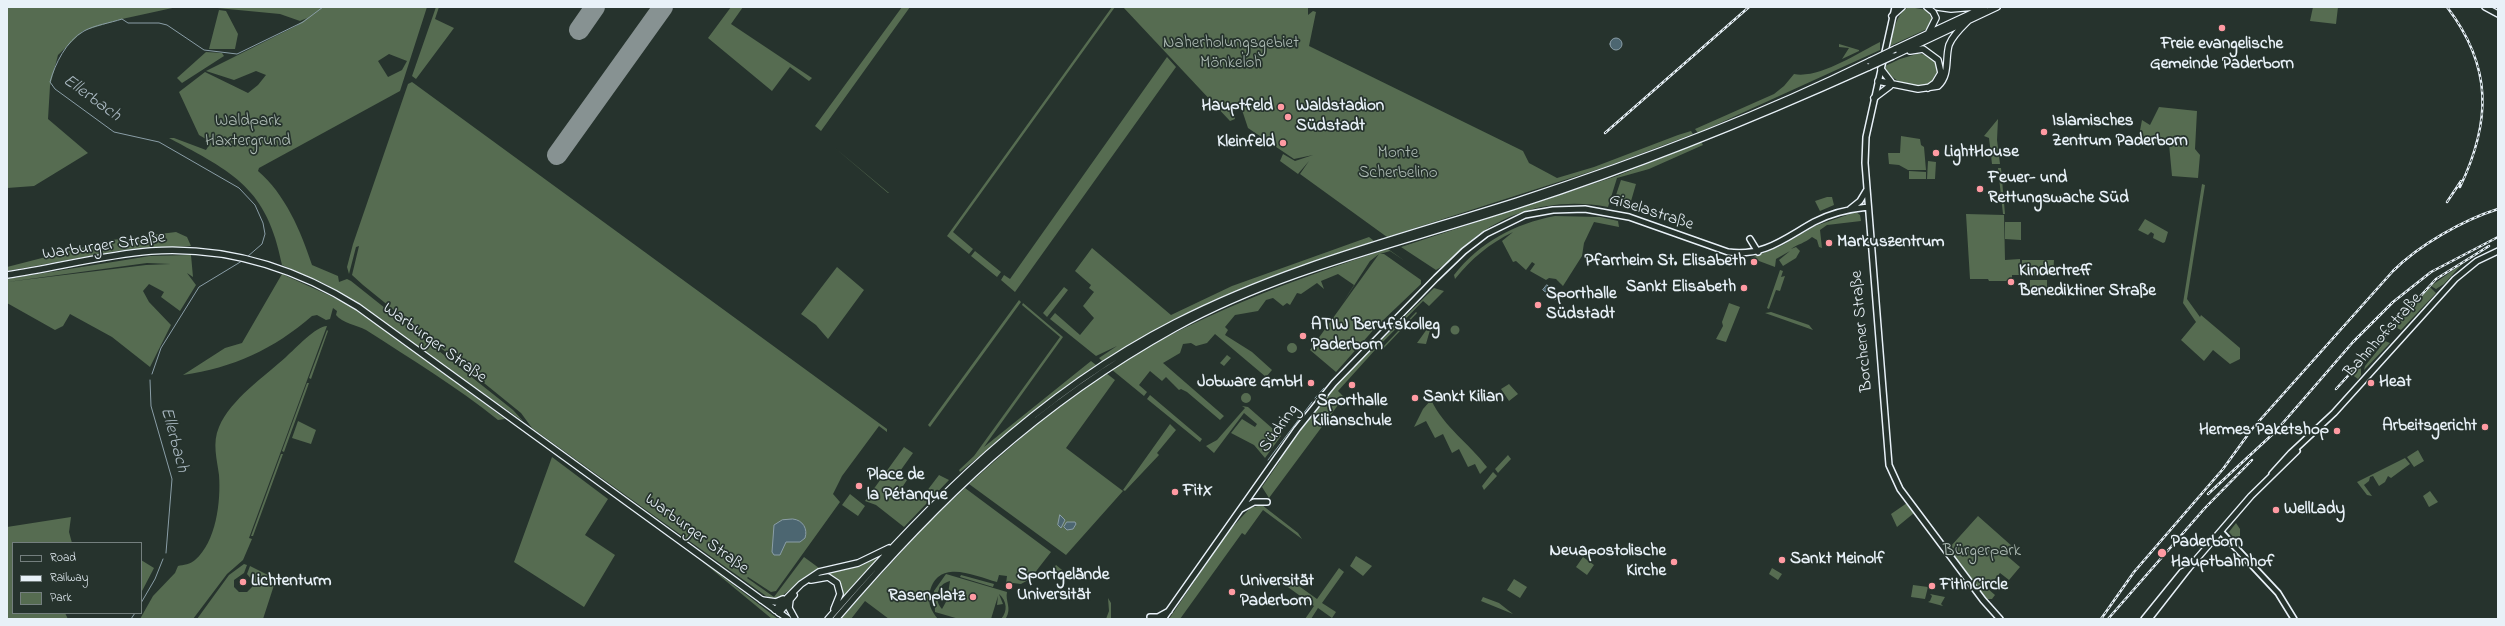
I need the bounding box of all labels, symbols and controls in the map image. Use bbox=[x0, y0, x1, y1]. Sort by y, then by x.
marker: Freie evangelische Gemeinde Paderborn bbox=[2217, 23, 2227, 33]
park label: Naherholungsgebiet Mönkeloh bbox=[1163, 34, 1299, 74]
place label: Freie evangelische Gemeinde Paderborn bbox=[2150, 35, 2294, 75]
water label: Ellerbach bbox=[58, 71, 124, 127]
place label: Hauptfeld bbox=[1201, 97, 1273, 117]
place label: Waldstadion Südstadt bbox=[1296, 97, 1384, 137]
marker: Hauptfeld bbox=[1276, 102, 1286, 112]
park label: Waldpark Haxtergrund bbox=[205, 112, 291, 152]
marker: Waldstadion Südstadt bbox=[1283, 112, 1293, 122]
place label: Islamisches Zentrum Paderborn bbox=[2052, 112, 2188, 152]
marker: Islamisches Zentrum Paderborn bbox=[2039, 127, 2049, 137]
place label: Kleinfeld bbox=[1217, 133, 1275, 153]
marker: Kleinfeld bbox=[1278, 138, 1288, 148]
place label: LightHouse bbox=[1944, 143, 2019, 163]
park label: Monte Scherbelino bbox=[1358, 144, 1438, 184]
marker: LightHouse bbox=[1931, 148, 1941, 158]
place label: Feuer- und Rettungswache Süd bbox=[1988, 169, 2129, 209]
marker: Feuer- und Rettungswache Süd bbox=[1975, 184, 1985, 194]
street label: Giselastraße bbox=[1606, 190, 1696, 236]
street label: Warburger Straße bbox=[41, 228, 167, 266]
place label: Markuszentrum bbox=[1837, 233, 1945, 253]
marker: Markuszentrum bbox=[1824, 238, 1834, 248]
place label: Pfarrheim St. Elisabeth bbox=[1585, 252, 1746, 272]
marker: Pfarrheim St. Elisabeth bbox=[1749, 257, 1759, 267]
place label: Kindertreff Benediktiner Straße bbox=[2019, 262, 2156, 302]
street label: Borchener Straße bbox=[1848, 269, 1878, 393]
marker: Kindertreff Benediktiner Straße bbox=[2006, 277, 2016, 287]
place label: Sankt Elisabeth bbox=[1626, 278, 1736, 298]
marker: Sankt Elisabeth bbox=[1739, 283, 1749, 293]
place label: Sporthalle Südstadt bbox=[1546, 285, 1617, 325]
street label: Bahnhofstraße bbox=[2341, 289, 2427, 383]
street label: Warburger Straße bbox=[378, 299, 490, 389]
marker: Sporthalle Südstadt bbox=[1533, 300, 1543, 310]
place label: ATIW Berufskolleg Paderborn bbox=[1311, 316, 1440, 356]
marker: ATIW Berufskolleg Paderborn bbox=[1298, 331, 1308, 341]
place label: Jobware GmbH bbox=[1197, 373, 1303, 393]
place label: Heat bbox=[2379, 373, 2411, 393]
marker: Jobware GmbH bbox=[1306, 378, 1316, 388]
marker: Heat bbox=[2366, 378, 2376, 388]
marker: Sporthalle Kilianschule bbox=[1347, 380, 1357, 390]
place label: Sankt Kilian bbox=[1423, 388, 1504, 408]
place label: Sporthalle Kilianschule bbox=[1312, 392, 1392, 432]
marker: Sankt Kilian bbox=[1410, 393, 1420, 403]
street label: Südring bbox=[1256, 401, 1304, 457]
water label: Ellerbach bbox=[154, 405, 192, 475]
place label: Arbeitsgericht bbox=[2382, 417, 2477, 437]
place label: Hermes Paketshop bbox=[2199, 421, 2329, 441]
marker: Arbeitsgericht bbox=[2480, 422, 2490, 432]
marker: Hermes Paketshop bbox=[2332, 426, 2342, 436]
place label: Place de la Pétanque bbox=[867, 466, 947, 506]
marker: Place de la Pétanque bbox=[854, 481, 864, 491]
place label: FitX bbox=[1183, 482, 1213, 502]
marker: FitX bbox=[1170, 487, 1180, 497]
street label: Warburger Straße bbox=[640, 490, 752, 580]
place label: WellLady bbox=[2284, 500, 2345, 520]
marker: WellLady bbox=[2271, 505, 2281, 515]
place label: Paderborn Hauptbahnhof bbox=[2171, 533, 2274, 573]
legend bbox=[12, 542, 142, 614]
place label: Neuapostolische Kirche bbox=[1549, 542, 1666, 582]
park label: Bürgerpark bbox=[1943, 542, 2021, 562]
marker: Paderborn Hauptbahnhof bbox=[2156, 547, 2168, 559]
text: Road bbox=[50, 549, 76, 567]
place label: Sankt Meinolf bbox=[1790, 550, 1884, 570]
marker: Sankt Meinolf bbox=[1777, 555, 1787, 565]
marker: Neuapostolische Kirche bbox=[1669, 557, 1679, 567]
place label: Sportgelände Universität bbox=[1017, 566, 1109, 606]
text: Railway bbox=[50, 569, 88, 587]
place label: Lichtenturm bbox=[251, 572, 332, 592]
place label: Universität Paderborn bbox=[1240, 572, 1314, 612]
place label: FitInCircle bbox=[1940, 576, 2008, 596]
marker: Lichtenturm bbox=[238, 577, 248, 587]
marker: Sportgelände Universität bbox=[1004, 581, 1014, 591]
marker: FitInCircle bbox=[1927, 581, 1937, 591]
place label: Rasenplatz bbox=[888, 587, 965, 607]
marker: Universität Paderborn bbox=[1227, 587, 1237, 597]
text: Park bbox=[50, 589, 72, 607]
marker: Rasenplatz bbox=[968, 592, 978, 602]

